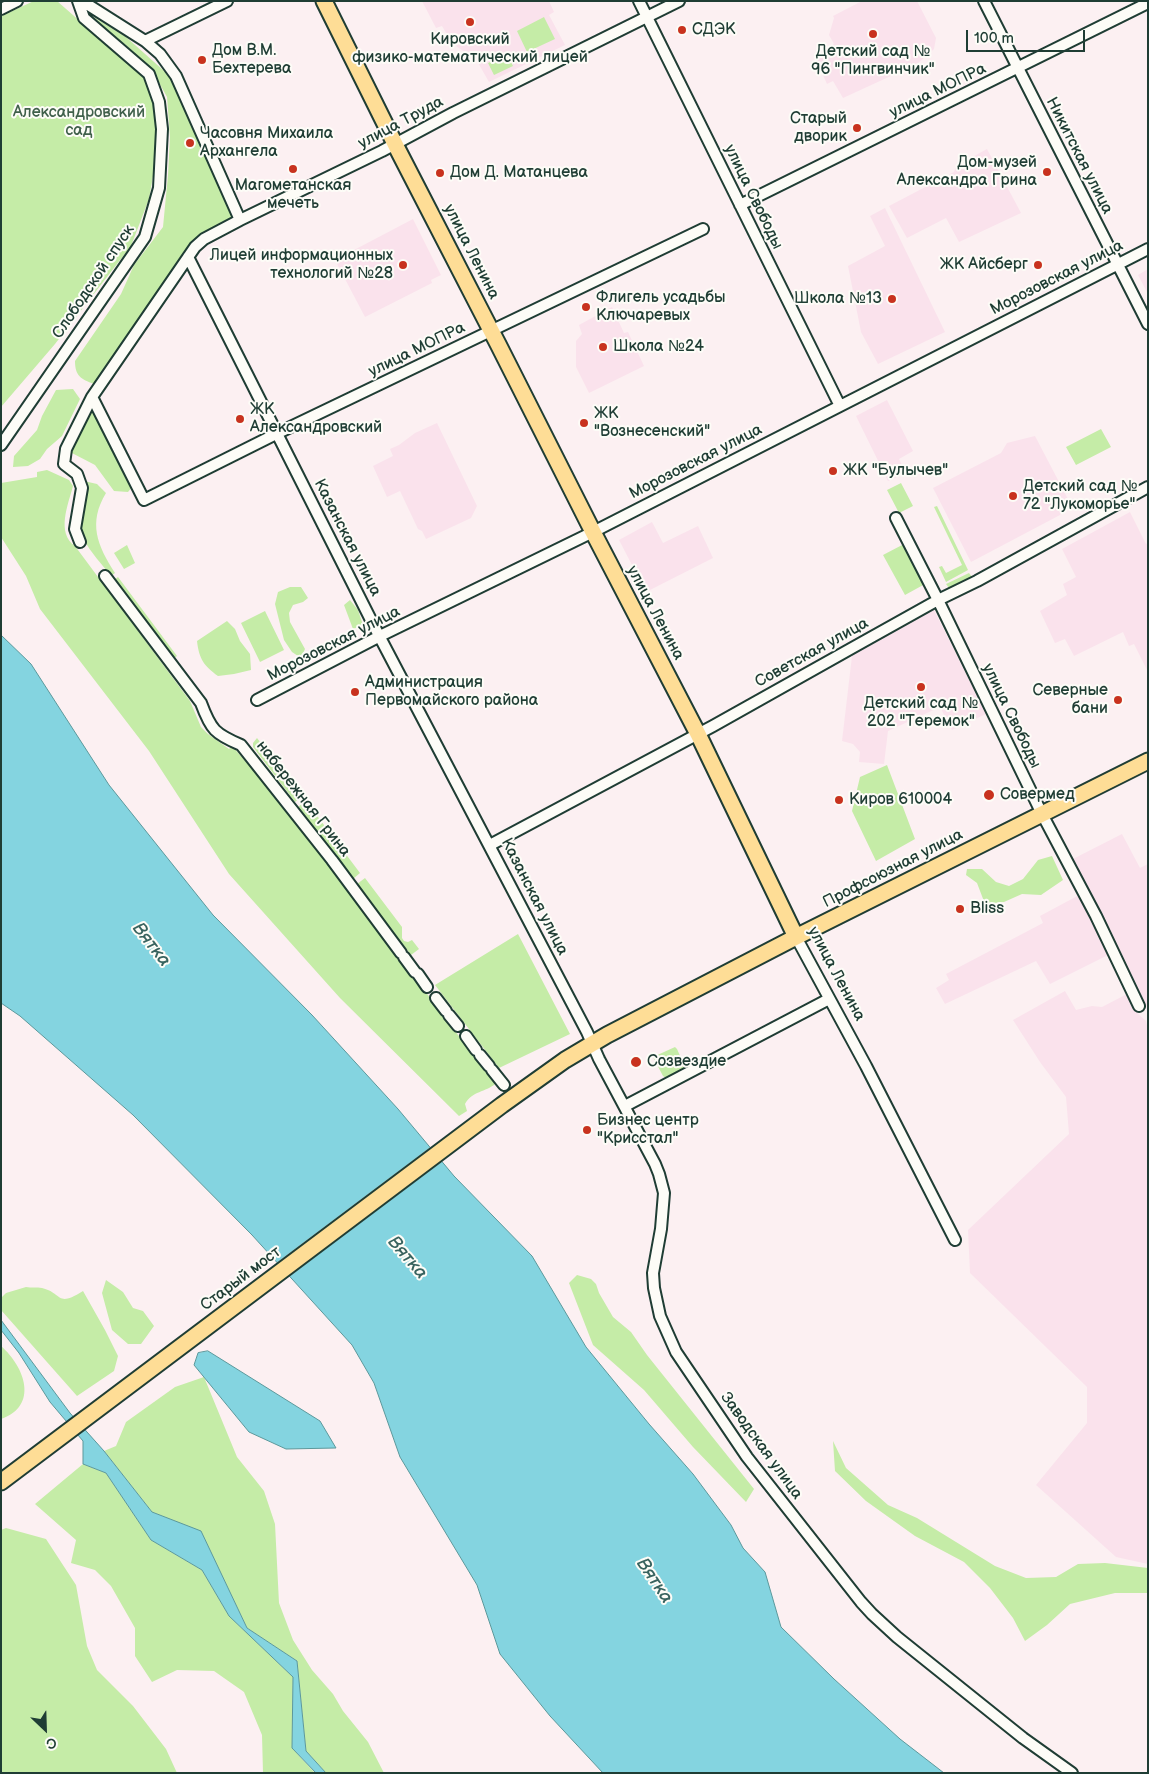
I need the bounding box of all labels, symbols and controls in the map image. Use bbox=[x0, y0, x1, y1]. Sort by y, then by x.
marker: Кировский физико-математический лицей bbox=[464, 16, 476, 28]
place label: СДЭК bbox=[692, 20, 735, 40]
scale bar bbox=[969, 20, 1088, 52]
marker: СДЭК bbox=[676, 24, 688, 36]
marker: Детский сад № 96 "Пингвинчик" bbox=[867, 28, 879, 40]
text: 100 m bbox=[974, 29, 1014, 48]
place label: Кировский физико-математический лицей bbox=[352, 30, 588, 68]
place label: Дом В.М. Бехтерева bbox=[212, 41, 291, 79]
place label: Детский сад № 96 "Пингвинчик" bbox=[811, 42, 935, 80]
marker: Дом В.М. Бехтерева bbox=[196, 54, 208, 66]
street label: улица МОПРа bbox=[887, 59, 989, 123]
street label: улица Труда bbox=[355, 93, 447, 153]
street label: Никитская улица bbox=[1041, 94, 1117, 218]
park label: Александровский сад bbox=[13, 103, 145, 141]
place label: Старый дворик bbox=[790, 109, 847, 147]
marker: Старый дворик bbox=[851, 122, 863, 134]
place label: Часовня Михаила Архангела bbox=[200, 124, 333, 162]
marker: Часовня Михаила Архангела bbox=[184, 137, 196, 149]
street label: улица Свободы bbox=[719, 142, 787, 252]
place label: Дом-музей Александра Грина bbox=[897, 153, 1037, 191]
marker: Магометанская мечеть bbox=[287, 163, 299, 175]
place label: Дом Д. Матанцева bbox=[450, 163, 588, 183]
marker: Дом-музей Александра Грина bbox=[1041, 166, 1053, 178]
marker: Дом Д. Матанцева bbox=[434, 167, 446, 179]
place label: Магометанская мечеть bbox=[235, 176, 351, 214]
street label: улица Ленина bbox=[439, 201, 503, 303]
street label: Слободской спуск bbox=[49, 221, 139, 343]
street label: Морозовская улица bbox=[987, 236, 1127, 320]
place label: Лицей информационных технологий №28 bbox=[210, 246, 393, 284]
place label: ЖК Айсберг bbox=[940, 255, 1028, 275]
marker: Лицей информационных технологий №28 bbox=[397, 259, 409, 271]
marker: ЖК Айсберг bbox=[1032, 259, 1044, 271]
place label: Флигель усадьбы Ключаревых bbox=[596, 288, 726, 326]
place label: Школа №13 bbox=[794, 289, 882, 309]
marker: Школа №13 bbox=[886, 293, 898, 305]
marker: Флигель усадьбы Ключаревых bbox=[580, 301, 592, 313]
street label: улица МОПРа bbox=[366, 318, 468, 382]
place label: Школа №24 bbox=[613, 337, 704, 357]
marker: Школа №24 bbox=[597, 341, 609, 353]
place label: ЖК Александровский bbox=[250, 400, 382, 438]
place label: ЖК "Вознесенский" bbox=[594, 404, 710, 442]
marker: ЖК Александровский bbox=[234, 413, 246, 425]
marker: ЖК "Вознесенский" bbox=[578, 417, 590, 429]
street label: Морозовская улица bbox=[626, 420, 766, 504]
place label: ЖК "Булычев" bbox=[843, 461, 948, 481]
marker: ЖК "Булычев" bbox=[827, 465, 839, 477]
street label: Казанская улица bbox=[309, 476, 385, 600]
place label: Детский сад № 72 "Лукоморье" bbox=[1023, 477, 1138, 515]
marker: Детский сад № 72 "Лукоморье" bbox=[1007, 490, 1019, 502]
street label: улица Ленина bbox=[622, 563, 688, 663]
street label: Морозовская улица bbox=[264, 602, 404, 686]
street label: Советская улица bbox=[752, 614, 872, 692]
street label: улица Свободы bbox=[977, 661, 1045, 771]
place label: Администрация Первомайского района bbox=[365, 673, 538, 711]
marker: Детский сад № 202 "Теремок" bbox=[915, 681, 927, 693]
place label: Северные бани bbox=[1032, 681, 1108, 719]
marker: Администрация Первомайского района bbox=[349, 686, 361, 698]
place label: Детский сад № 202 "Теремок" bbox=[864, 694, 978, 732]
marker: Северные бани bbox=[1112, 694, 1124, 706]
street label: набережная Грина bbox=[252, 737, 354, 861]
place label: Совермед bbox=[1000, 785, 1075, 805]
marker: Совермед bbox=[982, 788, 996, 802]
place label: Киров 610004 bbox=[849, 790, 952, 810]
marker: Киров 610004 bbox=[833, 794, 845, 806]
street label: Профсоюзная улица bbox=[820, 825, 966, 913]
street label: Казанская улица bbox=[496, 835, 572, 959]
place label: Bliss bbox=[970, 899, 1004, 919]
marker: Bliss bbox=[954, 903, 966, 915]
water label: Вятка bbox=[127, 919, 175, 971]
street label: улица Ленина bbox=[803, 924, 869, 1024]
place label: Созвездие bbox=[647, 1052, 726, 1072]
marker: Созвездие bbox=[629, 1055, 643, 1069]
place label: Бизнес центр "Крисстал" bbox=[597, 1111, 699, 1149]
marker: Бизнес центр "Крисстал" bbox=[581, 1124, 593, 1136]
water label: Вятка bbox=[382, 1232, 432, 1284]
street label: Старый мост bbox=[197, 1243, 285, 1315]
street label: Заводская улица bbox=[716, 1389, 806, 1503]
water label: Вятка bbox=[631, 1554, 677, 1608]
north arrow bbox=[20, 1704, 70, 1754]
text: С bbox=[43, 1733, 59, 1753]

